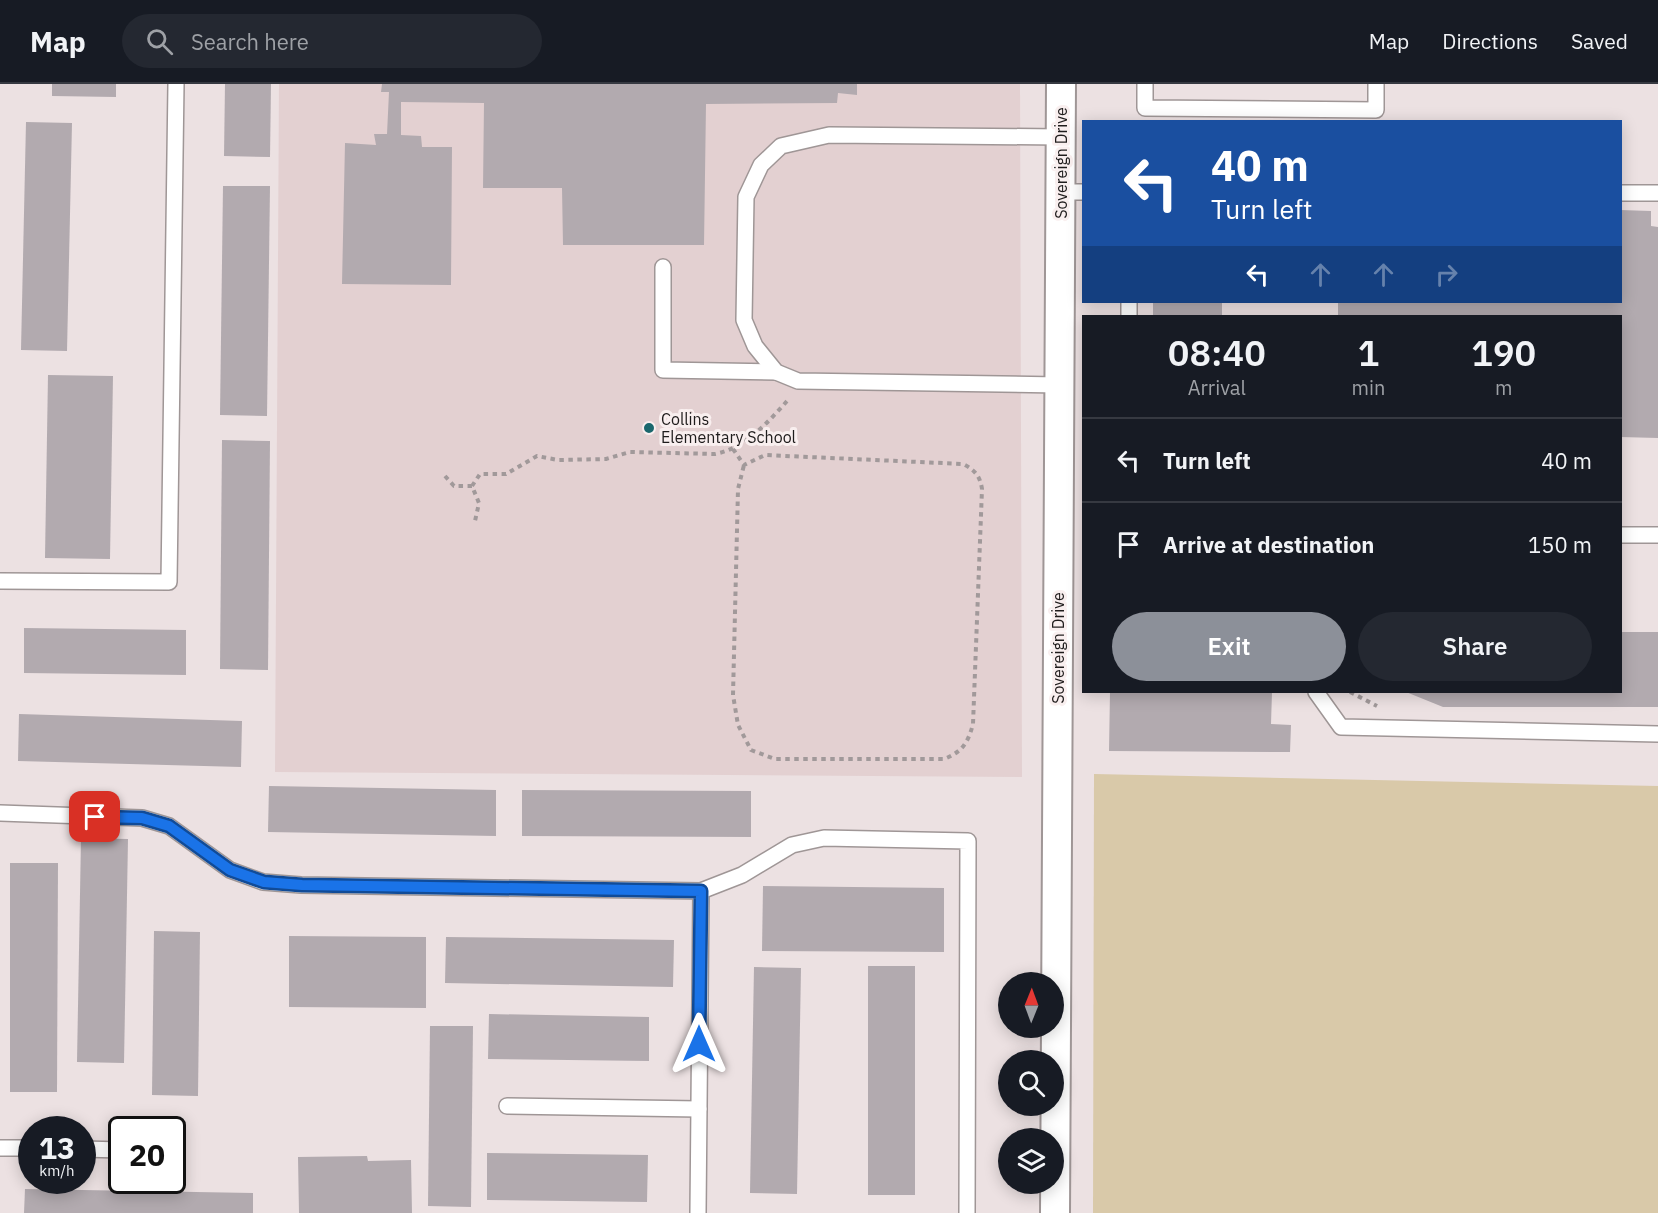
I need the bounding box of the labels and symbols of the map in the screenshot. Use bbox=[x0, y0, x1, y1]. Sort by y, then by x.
street label: Sovereign Drive bbox=[1051, 107, 1071, 219]
place label: Collins Elementary School bbox=[661, 409, 796, 447]
marker: Collins Elementary School bbox=[642, 421, 656, 435]
street label: Sovereign Drive bbox=[1048, 592, 1068, 704]
pin bbox=[69, 791, 120, 842]
north arrow bbox=[998, 972, 1064, 1038]
position arrow bbox=[667, 1012, 731, 1076]
speed limit sign: 20 bbox=[108, 1116, 186, 1194]

